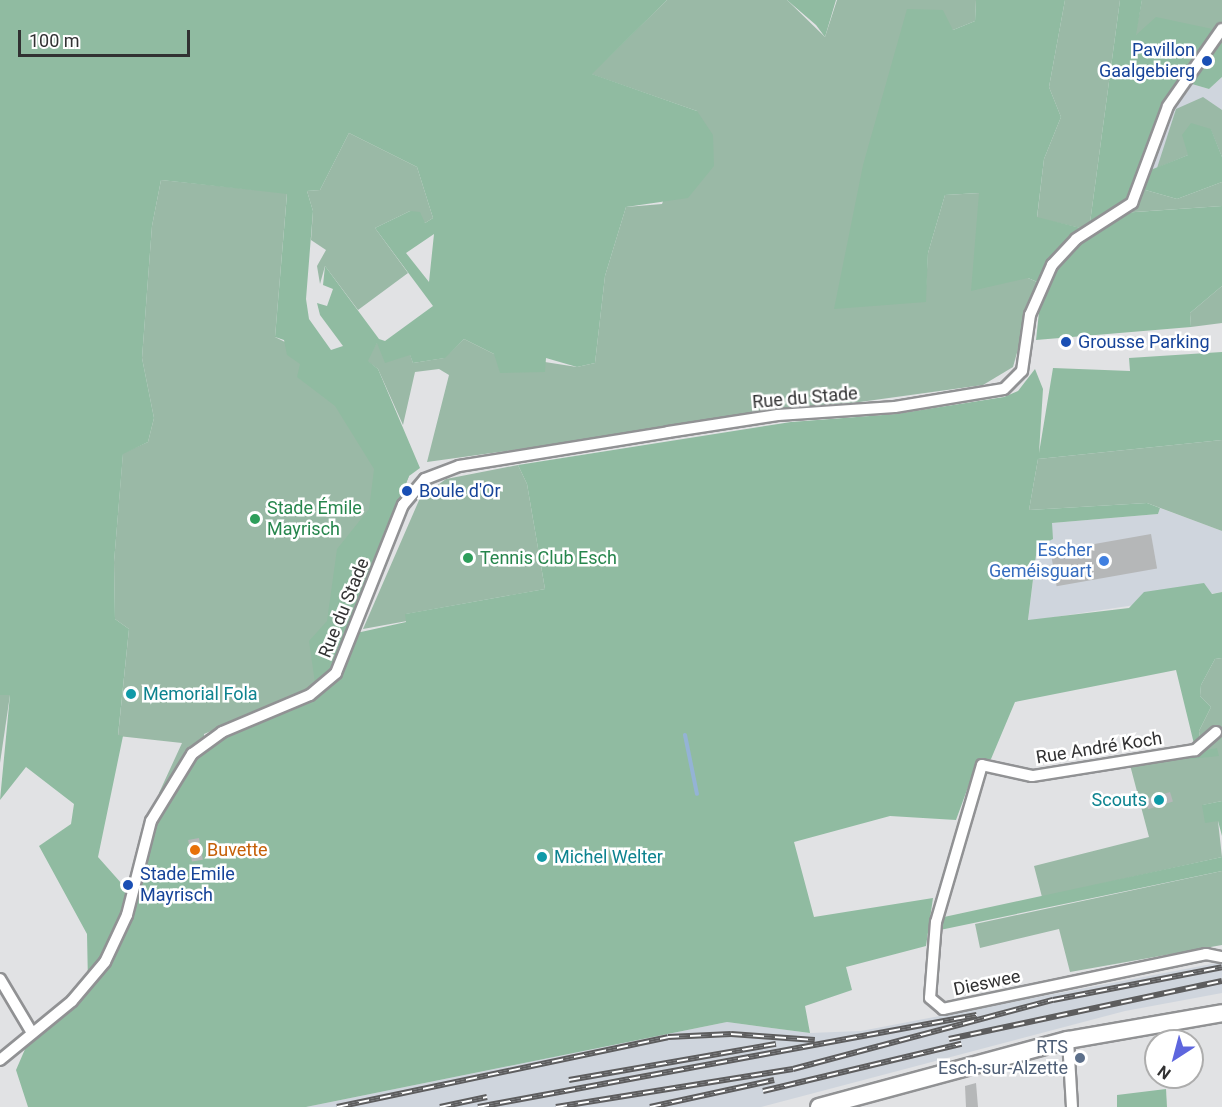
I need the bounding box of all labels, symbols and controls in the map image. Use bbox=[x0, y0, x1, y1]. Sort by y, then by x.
scale bar bbox=[21, 18, 194, 56]
text: 100 m bbox=[29, 30, 80, 51]
place label: Pavillon Gaalgebierg bbox=[1099, 40, 1195, 82]
marker: Pavillon Gaalgebierg bbox=[1200, 54, 1214, 68]
place label: Grousse Parking bbox=[1078, 331, 1210, 353]
marker: Grousse Parking bbox=[1059, 335, 1073, 349]
street label: Rue du Stade bbox=[751, 383, 859, 413]
place label: Boule d'Or bbox=[419, 480, 501, 502]
marker: Boule d'Or bbox=[400, 484, 414, 498]
place label: Stade Émile Mayrisch bbox=[267, 498, 362, 540]
marker: Stade Émile Mayrisch bbox=[248, 512, 262, 526]
place label: Escher Geméisguart bbox=[989, 540, 1092, 582]
place label: Tennis Club Esch bbox=[480, 547, 617, 569]
marker: Tennis Club Esch bbox=[461, 551, 475, 565]
marker: Escher Geméisguart bbox=[1097, 554, 1111, 568]
street label: Rue du Stade bbox=[314, 555, 374, 661]
place label: Memorial Fola bbox=[143, 683, 258, 705]
marker: Memorial Fola bbox=[124, 687, 138, 701]
street label: Rue André Koch bbox=[1034, 727, 1164, 769]
place label: Scouts bbox=[1092, 789, 1147, 811]
marker: Scouts bbox=[1152, 793, 1166, 807]
place label: Buvette bbox=[207, 839, 268, 861]
marker: Buvette bbox=[188, 843, 202, 857]
place label: Michel Welter bbox=[554, 846, 663, 868]
marker: Michel Welter bbox=[535, 850, 549, 864]
place label: Stade Emile Mayrisch bbox=[140, 864, 235, 906]
marker: Stade Emile Mayrisch bbox=[121, 878, 135, 892]
street label: Dieswee bbox=[952, 965, 1022, 1001]
north arrow bbox=[1144, 1029, 1204, 1089]
place label: RTS Esch-sur-Alzette bbox=[938, 1037, 1068, 1080]
marker: RTS Esch-sur-Alzette bbox=[1073, 1051, 1087, 1065]
text: N bbox=[1154, 1061, 1174, 1083]

